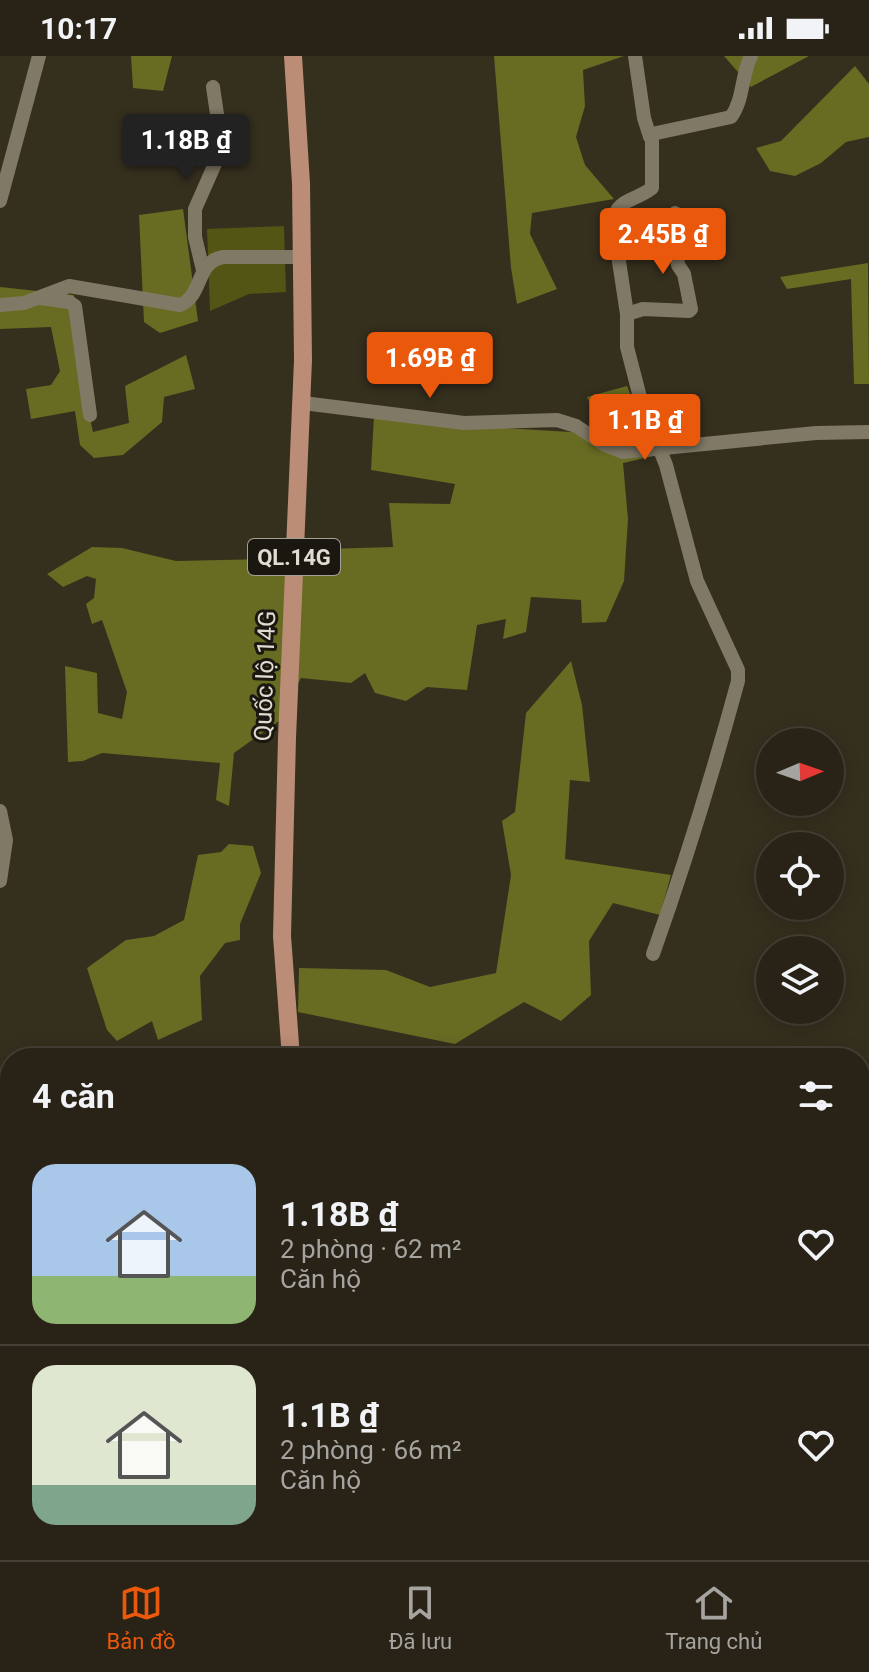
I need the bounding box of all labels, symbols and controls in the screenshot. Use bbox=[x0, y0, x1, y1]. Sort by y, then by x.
text: 10:17 bbox=[40, 11, 117, 46]
pin: 1.18B ₫ bbox=[112, 114, 260, 182]
text: 1.18B ₫ bbox=[141, 125, 231, 155]
pin: 2.45B ₫ bbox=[589, 208, 737, 276]
text: 2.45B ₫ bbox=[618, 219, 708, 249]
pin: 1.69B ₫ bbox=[356, 332, 504, 400]
text: 1.69B ₫ bbox=[385, 343, 475, 373]
pin: 1.1B ₫ bbox=[580, 394, 710, 462]
text: 1.1B ₫ bbox=[607, 405, 683, 435]
road number: QL.14G bbox=[248, 539, 340, 575]
street label: Quốc lộ 14G bbox=[249, 610, 281, 742]
north arrow bbox=[756, 728, 844, 816]
map controls bbox=[756, 728, 844, 1024]
button: locate bbox=[756, 832, 844, 920]
button: layers bbox=[756, 936, 844, 1024]
icon: filters bbox=[794, 1074, 838, 1118]
text: 4 căn bbox=[32, 1076, 115, 1116]
text: 1.18B ₫ bbox=[280, 1194, 398, 1234]
icon: home bbox=[96, 1196, 192, 1292]
icon: heart bbox=[794, 1222, 838, 1266]
text: 2 phòng · 62 m² bbox=[280, 1234, 461, 1264]
text: Căn hộ bbox=[280, 1264, 361, 1294]
text: 1.1B ₫ bbox=[280, 1395, 379, 1435]
icon: home bbox=[96, 1397, 192, 1493]
icon: heart bbox=[794, 1423, 838, 1467]
text: 2 phòng · 66 m² bbox=[280, 1435, 461, 1465]
text: Căn hộ bbox=[280, 1465, 361, 1495]
tab: Bản đồ bbox=[107, 1581, 176, 1654]
tab: Đã lưu bbox=[389, 1581, 452, 1654]
tab: Trang chủ bbox=[665, 1581, 762, 1654]

